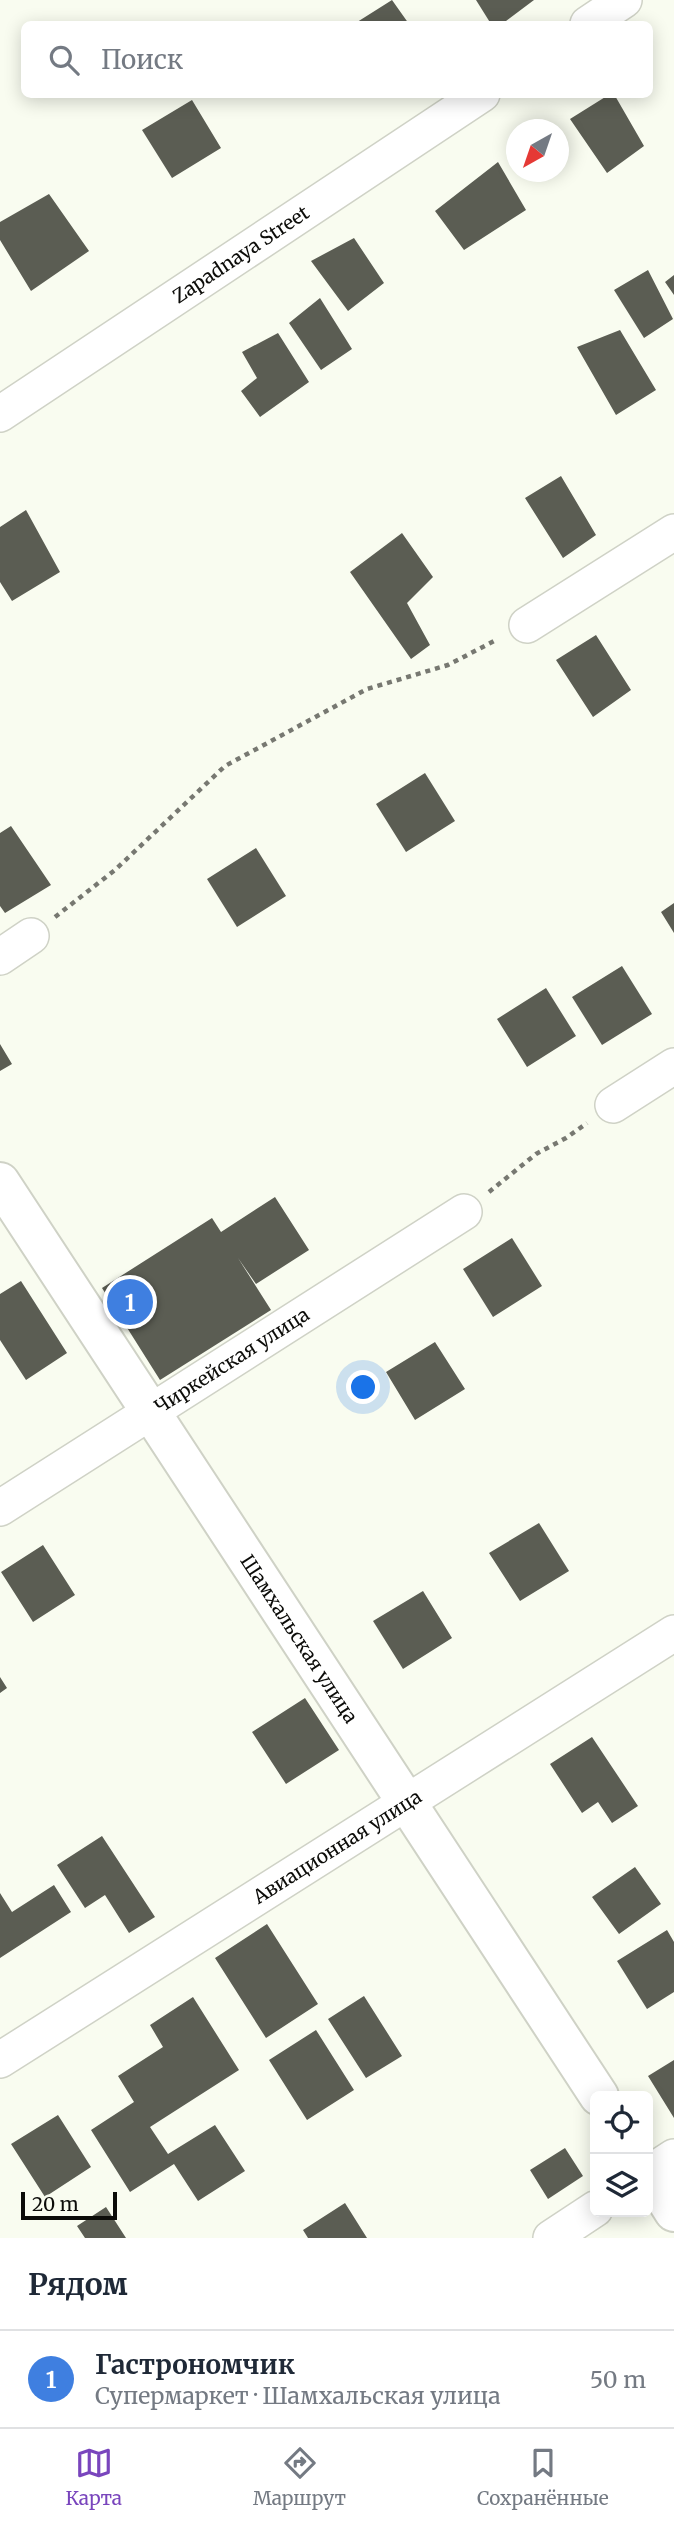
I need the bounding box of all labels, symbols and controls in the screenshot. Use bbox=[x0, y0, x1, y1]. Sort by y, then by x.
search box bbox=[21, 21, 653, 98]
icon: search bbox=[45, 41, 83, 79]
text: Поиск bbox=[101, 43, 183, 76]
north arrow bbox=[506, 119, 569, 182]
street label: Zapadnaya Street bbox=[168, 200, 314, 308]
pin: 1 bbox=[107, 1276, 153, 1328]
street label: Чиркейская улица bbox=[150, 1302, 314, 1418]
your location bbox=[346, 1370, 380, 1404]
street label: Шамхальская улица bbox=[235, 1550, 363, 1728]
street label: Авиационная улица bbox=[247, 1784, 426, 1909]
map controls bbox=[590, 2091, 653, 2217]
button: locate bbox=[590, 2091, 653, 2154]
button: layers bbox=[590, 2154, 653, 2217]
scale bar bbox=[21, 2189, 117, 2221]
text: 20 m bbox=[32, 2192, 79, 2216]
text: Рядом bbox=[28, 2265, 128, 2303]
text: Гастрономчик bbox=[95, 2348, 295, 2381]
text: 1 bbox=[46, 2365, 56, 2394]
text: 50 m bbox=[590, 2365, 646, 2394]
text: Супермаркет · Шамхальская улица bbox=[95, 2381, 501, 2410]
tab: Карта bbox=[65, 2444, 122, 2510]
tab: Маршрут bbox=[253, 2444, 346, 2510]
tab: Сохранённые bbox=[477, 2444, 609, 2510]

